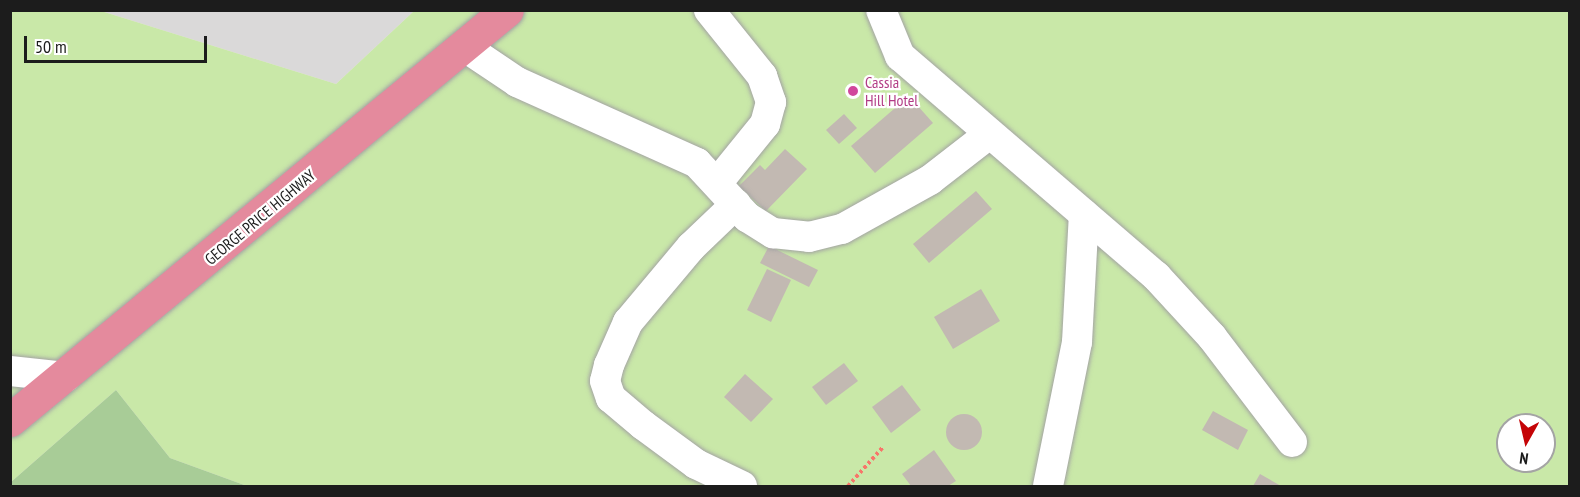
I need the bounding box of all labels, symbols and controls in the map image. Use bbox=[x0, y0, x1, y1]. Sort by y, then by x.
scale bar bbox=[27, 24, 210, 62]
text: 50 m bbox=[35, 35, 67, 58]
place label: Cassia Hill Hotel bbox=[865, 72, 918, 110]
marker: Cassia Hill Hotel bbox=[846, 84, 860, 98]
street label: GEORGE PRICE HIGHWAY bbox=[201, 165, 319, 269]
north arrow bbox=[1496, 413, 1556, 473]
text: N bbox=[1518, 448, 1529, 469]

